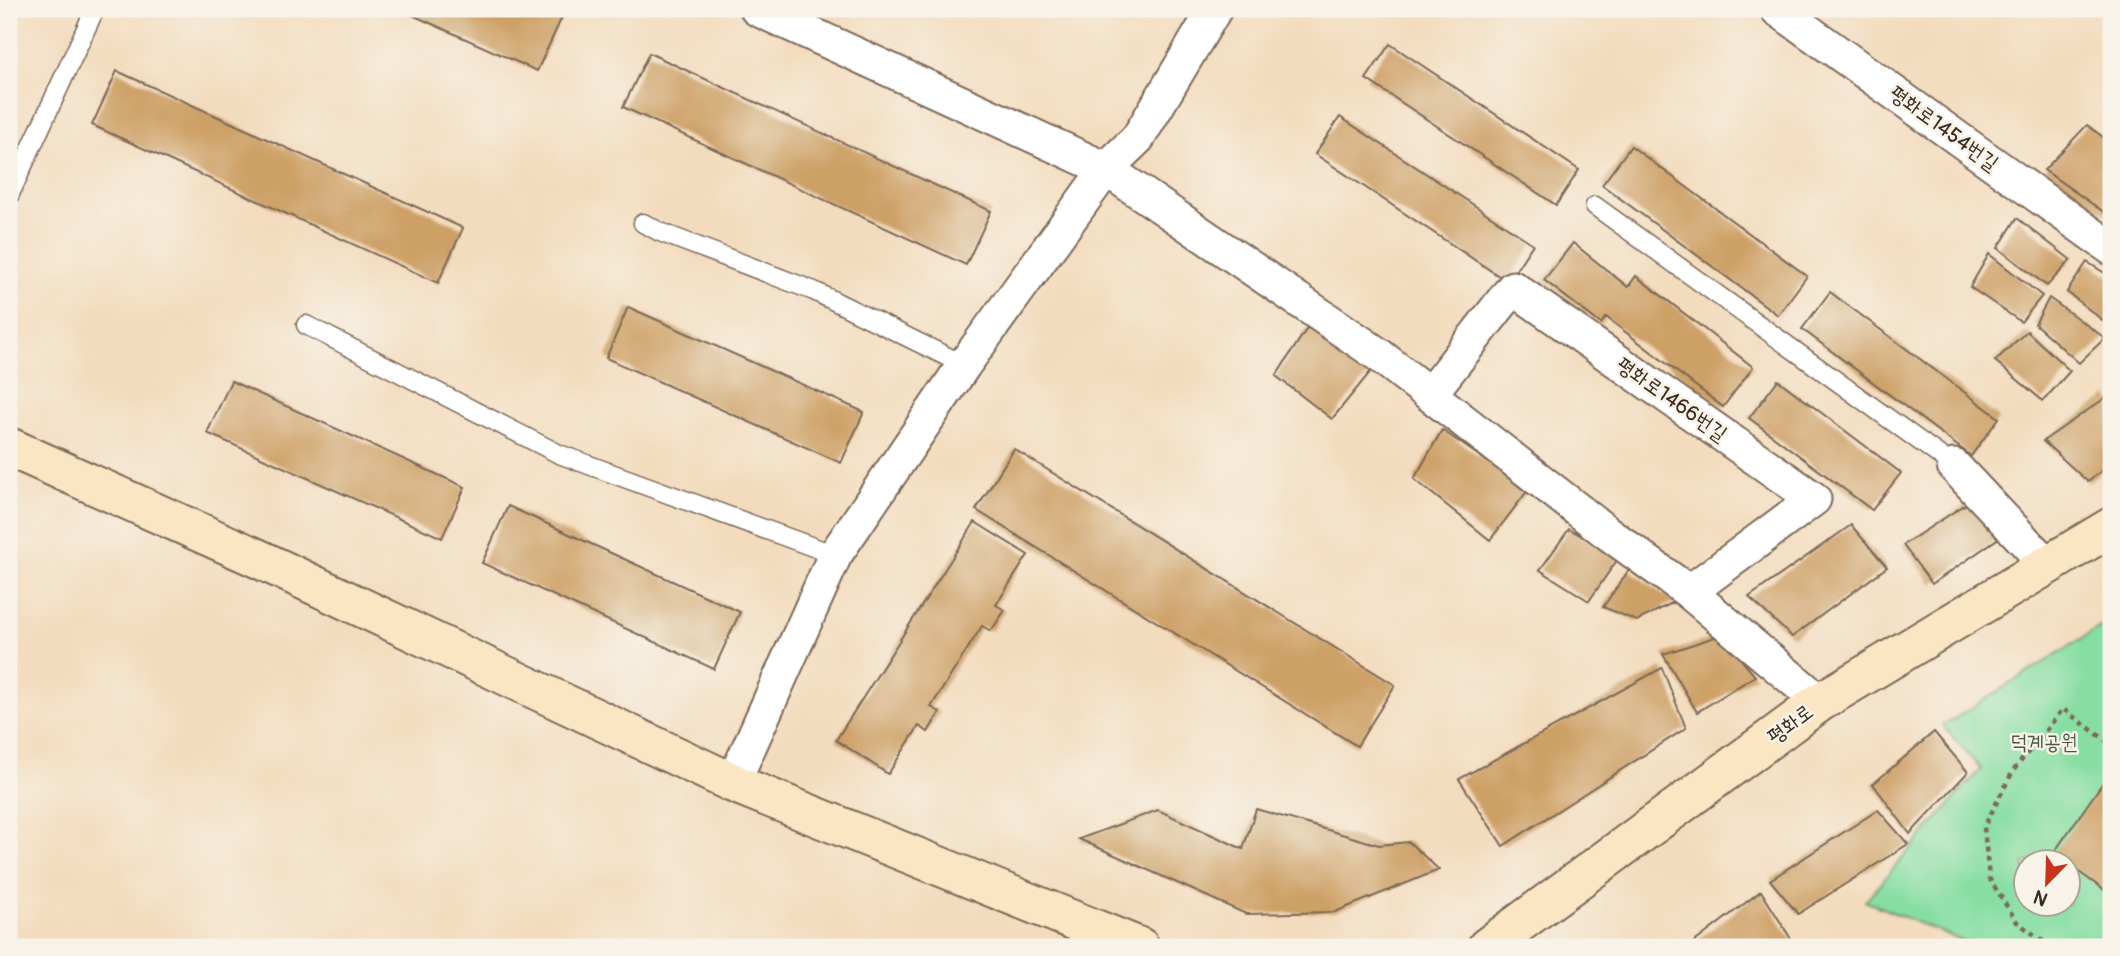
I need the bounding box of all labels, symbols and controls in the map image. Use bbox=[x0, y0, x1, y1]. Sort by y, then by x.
street label: 평화로1454번길 bbox=[1884, 80, 2004, 177]
street label: 평화로1466번길 bbox=[1611, 351, 1733, 448]
street label: 평화로 bbox=[1762, 698, 1819, 750]
park label: 덕계공원 bbox=[2010, 729, 2078, 756]
north arrow bbox=[2011, 848, 2082, 918]
text: N bbox=[2030, 884, 2051, 911]

